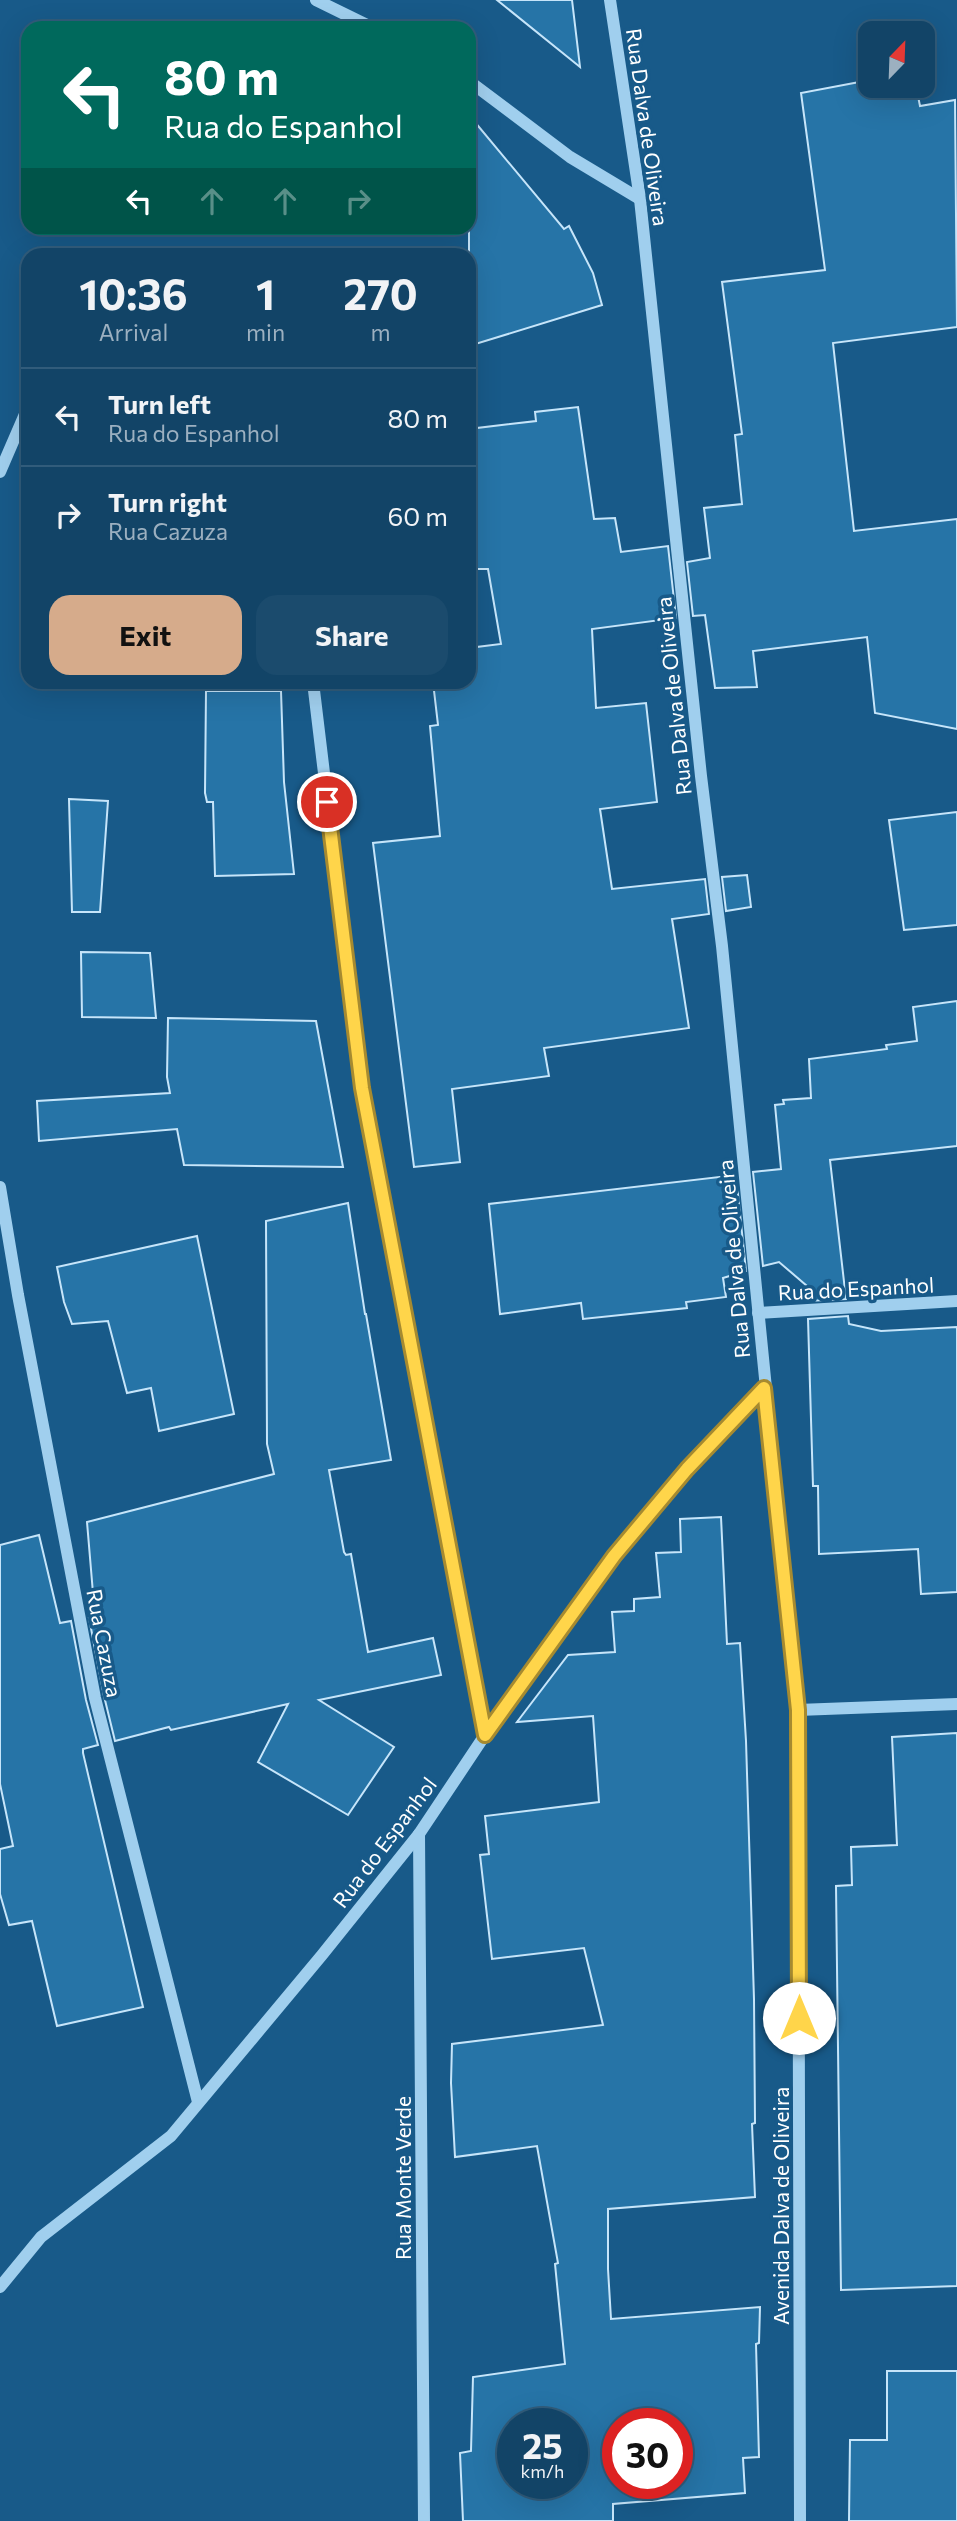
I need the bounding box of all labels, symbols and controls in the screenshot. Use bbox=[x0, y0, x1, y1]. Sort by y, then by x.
north arrow bbox=[858, 21, 934, 98]
map controls bbox=[858, 21, 935, 98]
street label: Rua Dalva de Oliveira bbox=[622, 27, 674, 227]
text: 80 m bbox=[164, 45, 279, 105]
icon: left bbox=[49, 49, 140, 140]
text: Rua do Espanhol bbox=[164, 105, 403, 145]
icon: left bbox=[120, 182, 158, 220]
icon: ahead bbox=[193, 182, 231, 220]
icon: ahead bbox=[266, 182, 304, 220]
icon: right bbox=[339, 182, 377, 220]
text: 10:36 bbox=[79, 267, 188, 319]
text: 1 bbox=[256, 267, 275, 319]
text: 270 bbox=[343, 267, 418, 319]
text: Arrival bbox=[99, 318, 168, 346]
text: min bbox=[246, 318, 285, 346]
text: m bbox=[370, 318, 391, 346]
text: Turn left bbox=[108, 388, 211, 419]
icon: left bbox=[49, 398, 87, 436]
text: 80 m bbox=[388, 402, 448, 433]
text: Rua do Espanhol bbox=[108, 419, 280, 447]
text: Turn right bbox=[108, 486, 227, 517]
icon: right bbox=[49, 496, 87, 534]
text: 60 m bbox=[388, 500, 448, 531]
text: Rua Cazuza bbox=[108, 517, 228, 545]
button: Exit bbox=[49, 595, 242, 675]
button: Share bbox=[256, 595, 448, 675]
street label: Rua Dalva de Oliveira bbox=[650, 596, 696, 796]
pin bbox=[297, 772, 357, 832]
icon: arrive bbox=[308, 783, 346, 821]
street label: Rua Dalva de Oliveira bbox=[712, 1159, 754, 1359]
street label: Rua do Espanhol bbox=[777, 1271, 935, 1305]
street label: Rua Cazuza bbox=[82, 1587, 128, 1699]
street label: Rua do Espanhol bbox=[327, 1772, 441, 1912]
position arrow bbox=[762, 1981, 836, 2055]
street label: Avenida Dalva de Oliveira bbox=[768, 2087, 793, 2325]
street label: Rua Monte Verde bbox=[390, 2096, 415, 2260]
speed limit sign: 30 bbox=[602, 2408, 693, 2499]
text: 25 bbox=[522, 2423, 563, 2466]
text: km/h bbox=[521, 2460, 564, 2482]

